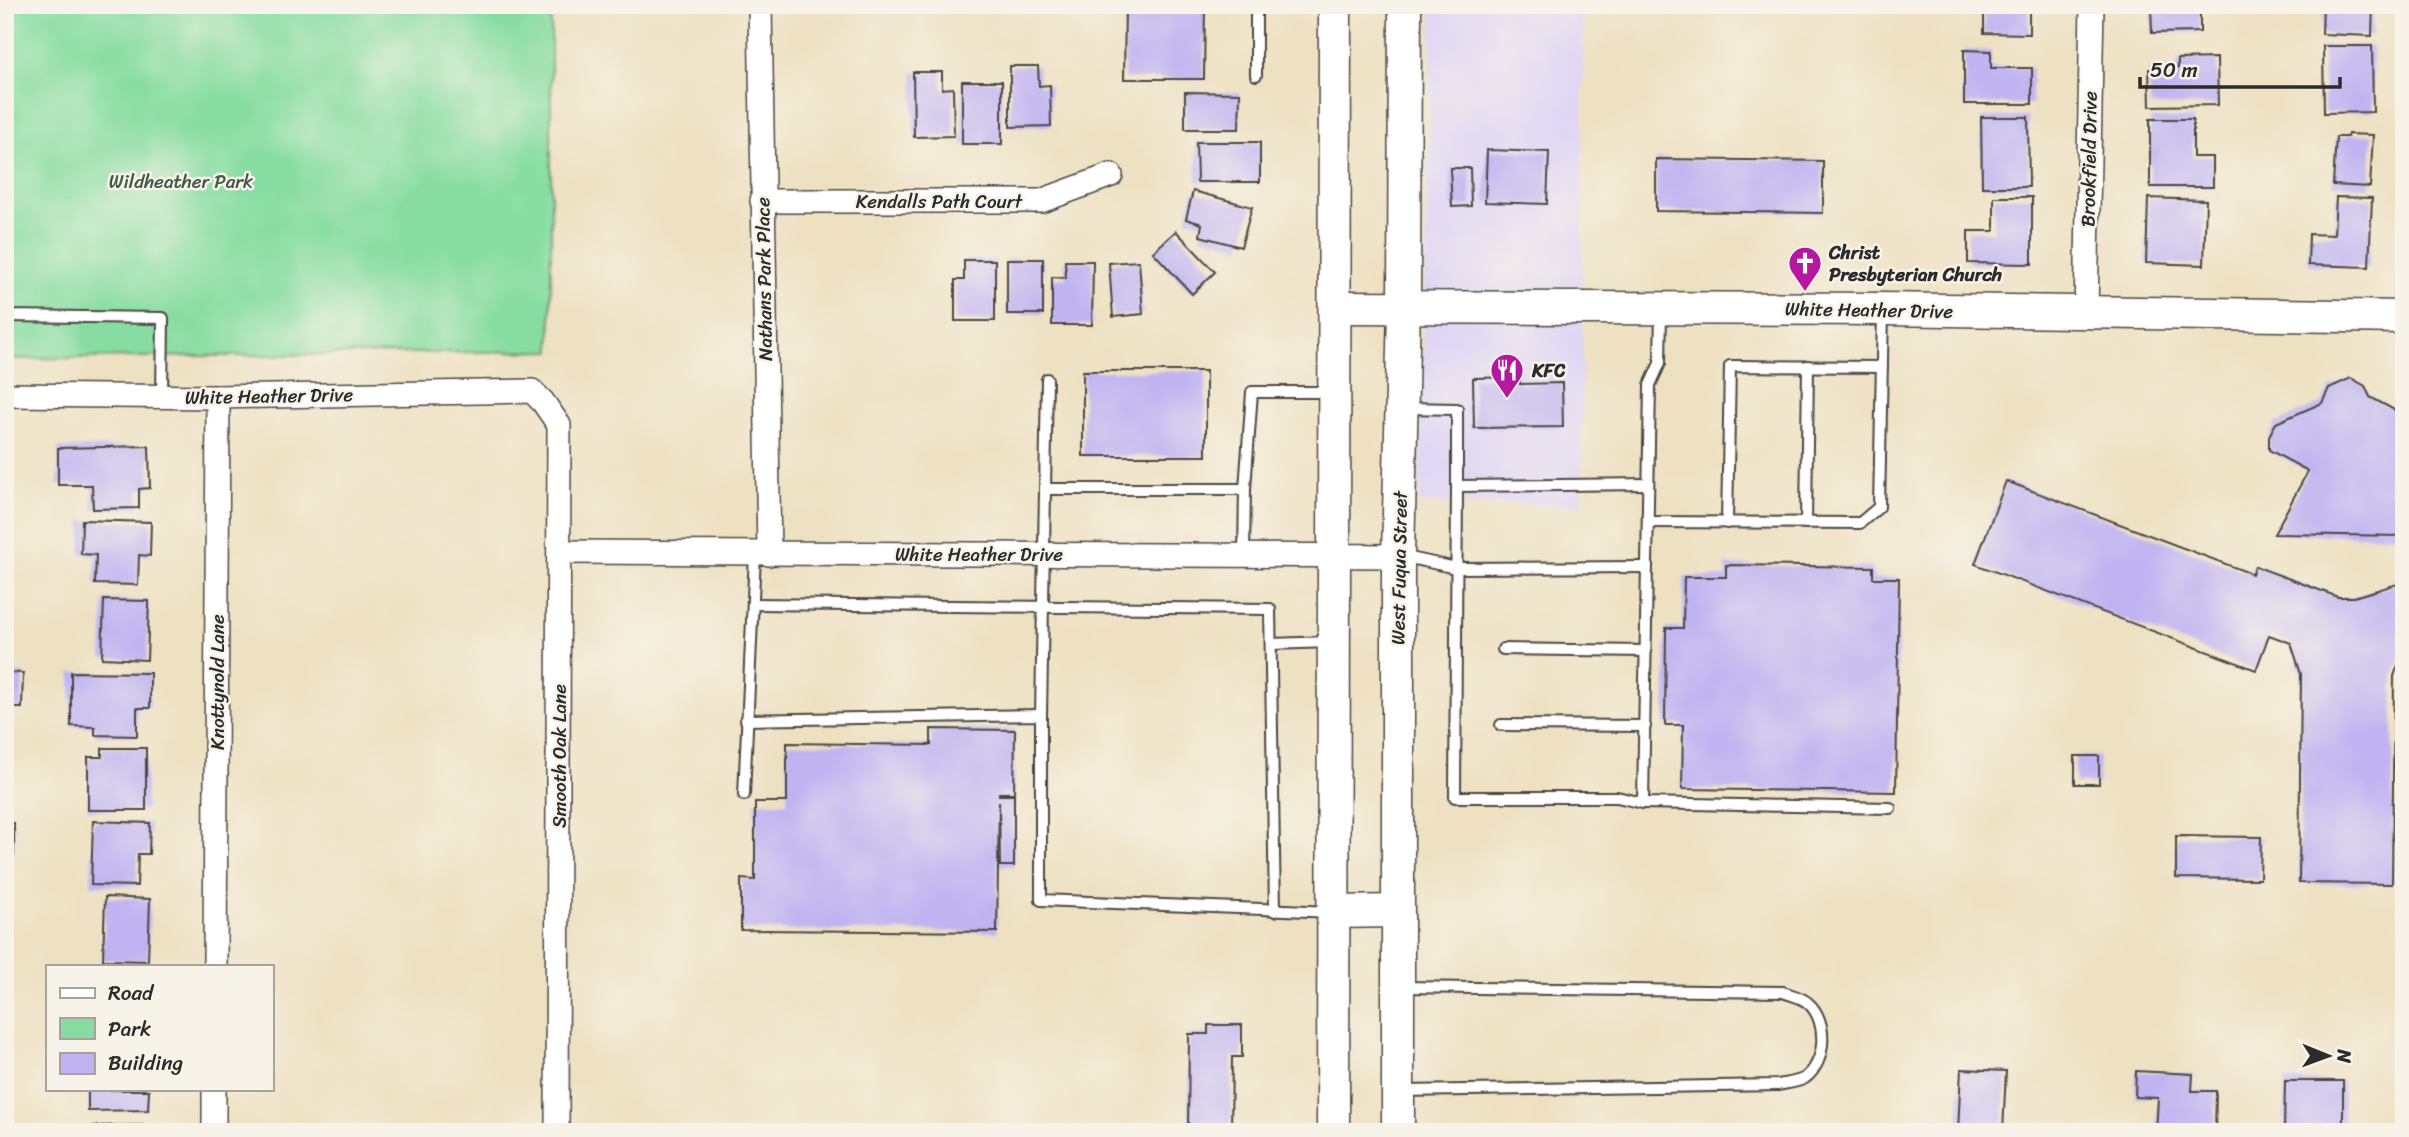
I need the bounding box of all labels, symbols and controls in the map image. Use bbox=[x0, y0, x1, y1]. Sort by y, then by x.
scale bar bbox=[2140, 46, 2339, 90]
text: 50 m bbox=[2150, 51, 2198, 89]
street label: Brookfield Drive bbox=[2071, 91, 2107, 227]
park label: Wildheather Park bbox=[109, 165, 253, 198]
street label: Kendalls Path Court bbox=[856, 185, 1024, 218]
street label: Nathans Park Place bbox=[746, 197, 782, 361]
place label: Christ Presbyterian Church bbox=[1828, 236, 2002, 291]
church icon: Christ Presbyterian Church bbox=[1786, 244, 1824, 293]
street label: White Heather Drive bbox=[1785, 292, 1954, 328]
restaurant icon: KFC bbox=[1488, 351, 1526, 400]
place label: KFC bbox=[1531, 354, 1566, 387]
street label: White Heather Drive bbox=[185, 378, 354, 414]
street label: West Fuqua Street bbox=[1381, 490, 1417, 645]
street label: White Heather Drive bbox=[895, 538, 1063, 571]
street label: Knottynold Lane bbox=[201, 614, 234, 750]
street label: Smooth Oak Lane bbox=[543, 684, 576, 828]
legend bbox=[46, 965, 273, 1092]
text: Road bbox=[108, 974, 155, 1012]
text: Park bbox=[108, 1010, 151, 1048]
north arrow bbox=[2294, 1021, 2364, 1092]
text: Building bbox=[108, 1044, 184, 1082]
text: N bbox=[2328, 1048, 2361, 1064]

